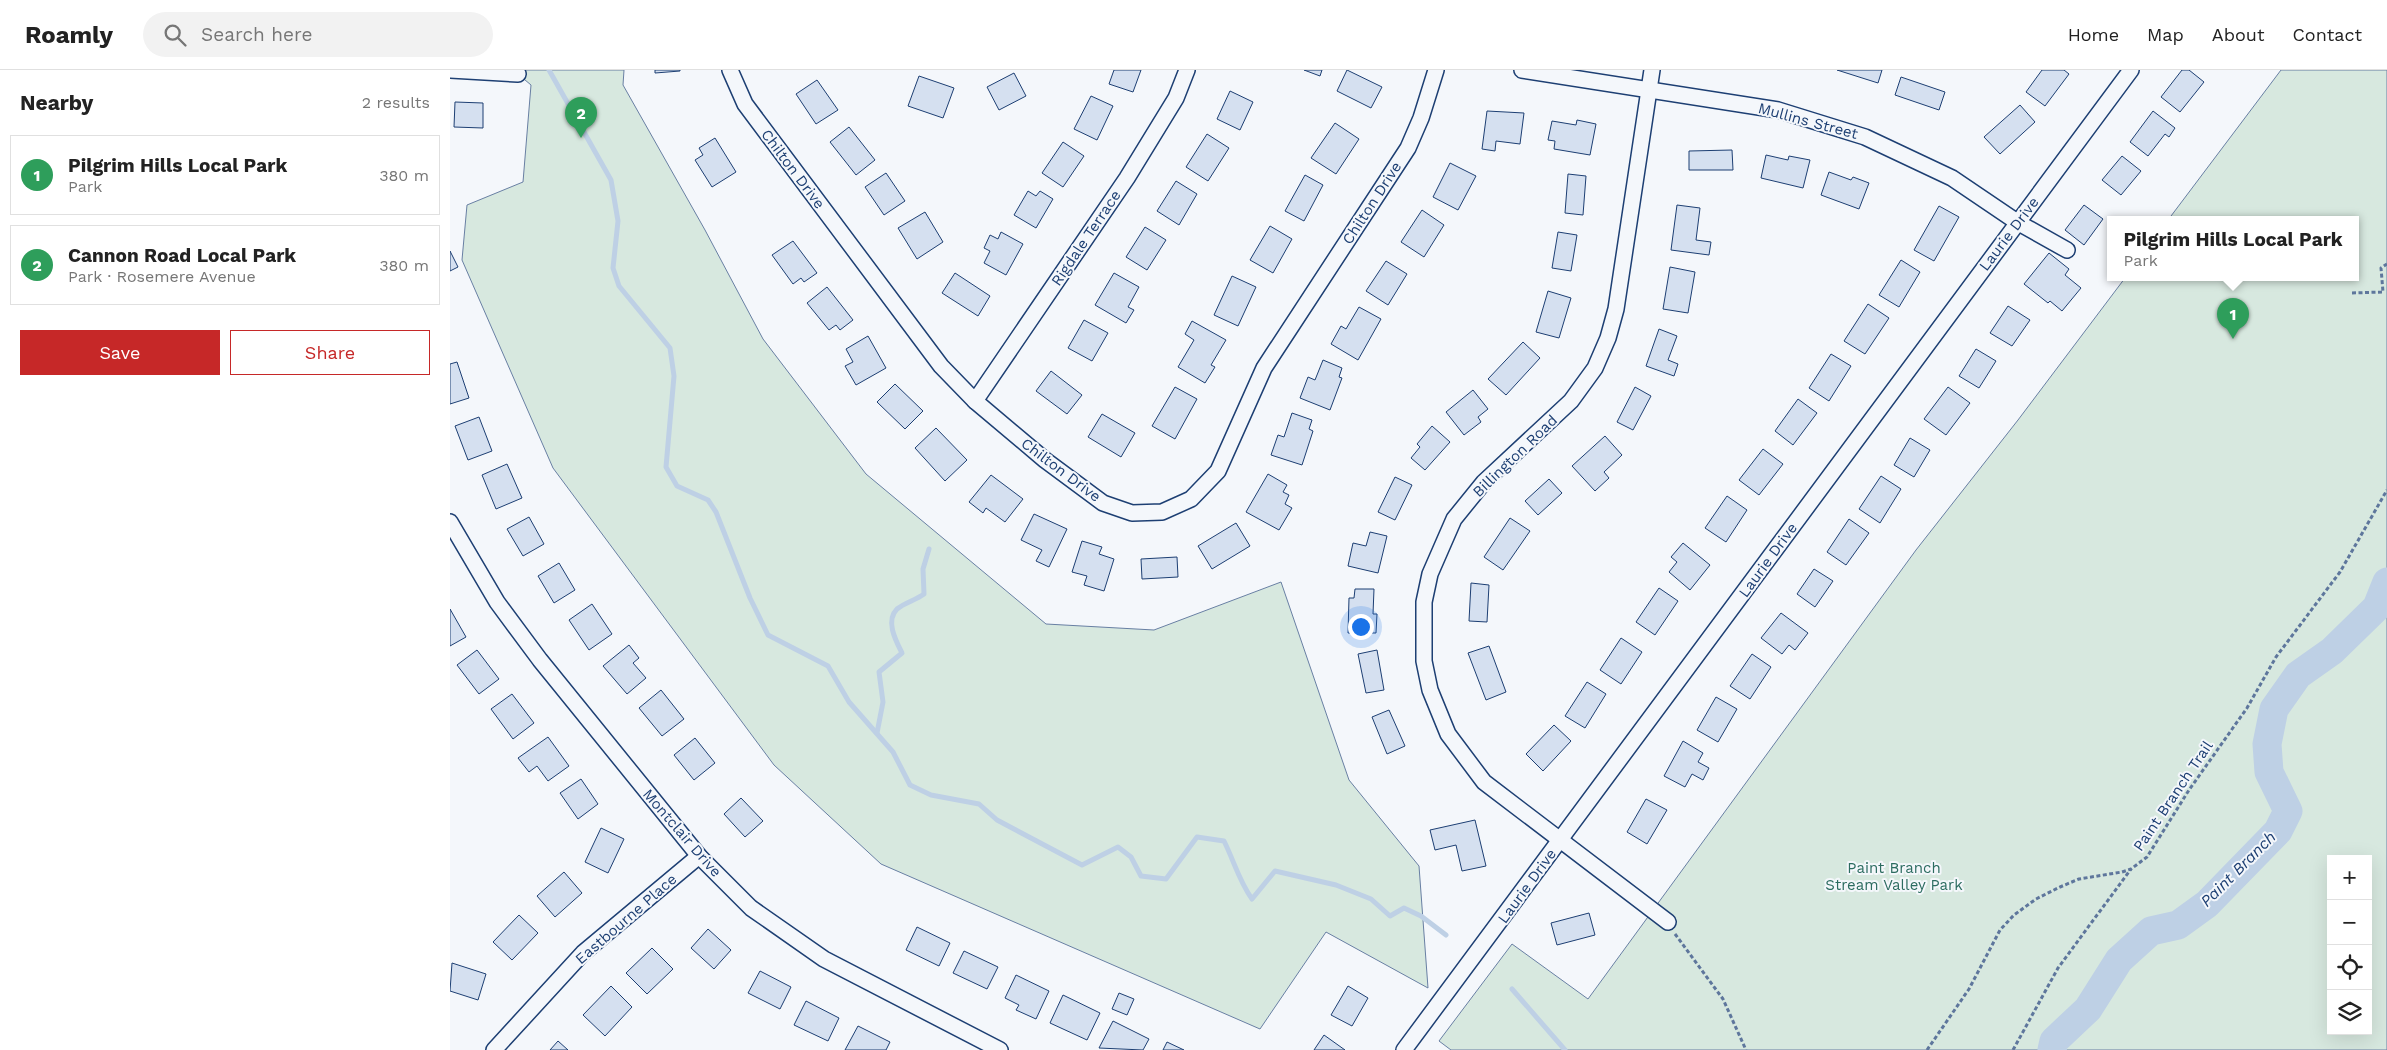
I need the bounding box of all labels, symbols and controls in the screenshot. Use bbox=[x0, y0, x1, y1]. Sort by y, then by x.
search box bbox=[143, 12, 493, 57]
text: Roamly bbox=[25, 21, 113, 49]
icon: search bbox=[161, 21, 189, 49]
text: Search here bbox=[201, 23, 312, 46]
text: Home bbox=[2068, 24, 2119, 45]
text: Map bbox=[2147, 24, 2184, 45]
text: About bbox=[2212, 24, 2264, 45]
text: Contact bbox=[2292, 24, 2362, 45]
text: Nearby bbox=[20, 90, 93, 115]
text: 2 results bbox=[362, 93, 430, 112]
pin: 2 bbox=[565, 97, 597, 138]
street label: Mullins Street bbox=[1756, 99, 1861, 143]
street label: Chilton Drive bbox=[757, 126, 829, 212]
text: Pilgrim Hills Local Park bbox=[68, 154, 287, 177]
street label: Chilton Drive bbox=[1339, 158, 1405, 248]
text: 1 bbox=[34, 166, 40, 185]
text: 380 m bbox=[379, 166, 429, 185]
text: Park bbox=[68, 177, 102, 196]
street label: Rigdale Terrace bbox=[1047, 187, 1125, 289]
street label: Laurie Drive bbox=[1975, 193, 2043, 275]
popup bbox=[2107, 216, 2359, 281]
text: Pilgrim Hills Local Park bbox=[2123, 228, 2343, 251]
text: Cannon Road Local Park bbox=[68, 244, 296, 267]
text: Park bbox=[2123, 251, 2158, 270]
text: 2 bbox=[32, 256, 42, 275]
text: 380 m bbox=[379, 256, 429, 275]
text: Park · Rosemere Avenue bbox=[68, 267, 256, 286]
pin: 1 bbox=[2217, 298, 2249, 339]
button: Save bbox=[20, 330, 220, 375]
button: Share bbox=[230, 330, 430, 375]
street label: Billington Road bbox=[1469, 411, 1561, 501]
street label: Chilton Drive bbox=[1018, 434, 1104, 506]
street label: Laurie Drive bbox=[1735, 519, 1801, 601]
your location bbox=[1348, 614, 1374, 640]
street label: Paint Branch Trail bbox=[2129, 737, 2217, 855]
street label: Montclair Drive bbox=[639, 785, 725, 881]
water label: Paint Branch bbox=[2196, 827, 2280, 911]
street label: Laurie Drive bbox=[1494, 845, 1560, 927]
map controls bbox=[2327, 855, 2372, 1035]
button: + bbox=[2327, 855, 2372, 900]
park label: Paint Branch Stream Valley Park bbox=[1825, 859, 1963, 894]
street label: Eastbourne Place bbox=[572, 870, 680, 968]
button: − bbox=[2327, 900, 2372, 945]
button: locate bbox=[2327, 945, 2372, 990]
button: layers bbox=[2327, 990, 2372, 1035]

